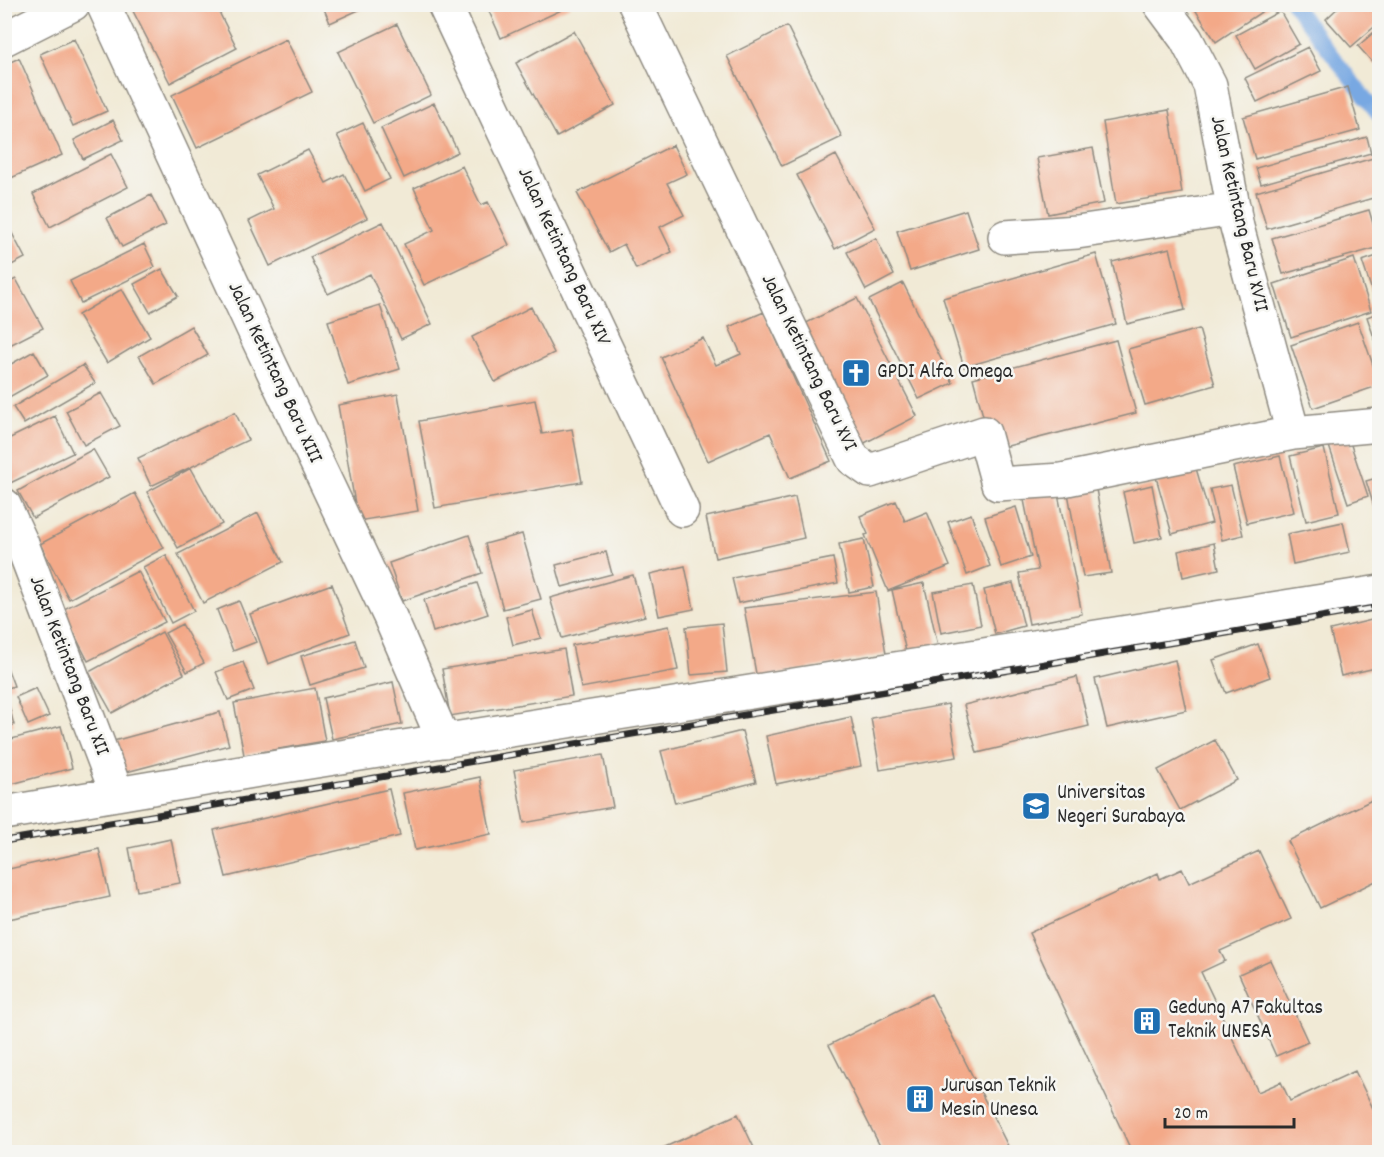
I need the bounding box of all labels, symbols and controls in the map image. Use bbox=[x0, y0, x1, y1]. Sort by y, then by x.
street label: Jalan Ketintang Baru XVII bbox=[1201, 113, 1275, 315]
street label: Jalan Ketintang Baru XIV bbox=[508, 163, 618, 351]
street label: Jalan Ketintang Baru XVI bbox=[752, 269, 864, 457]
street label: Jalan Ketintang Baru XIII bbox=[219, 277, 329, 469]
church icon: GPDI Alfa Omega bbox=[840, 357, 872, 389]
place label: GPDI Alfa Omega bbox=[877, 358, 1014, 388]
street label: Jalan Ketintang Baru XII bbox=[20, 572, 116, 761]
place label: Universitas Negeri Surabaya bbox=[1057, 779, 1186, 833]
school or university icon: Universitas Negeri Surabaya bbox=[1020, 790, 1052, 822]
place label: Gedung A7 Fakultas Teknik UNESA bbox=[1168, 994, 1323, 1048]
building icon: Gedung A7 Fakultas Teknik UNESA bbox=[1131, 1005, 1163, 1037]
place label: Jurusan Teknik Mesin Unesa bbox=[941, 1072, 1056, 1126]
building icon: Jurusan Teknik Mesin Unesa bbox=[904, 1083, 936, 1115]
scale bar bbox=[1165, 1091, 1294, 1129]
text: 20 m bbox=[1174, 1102, 1208, 1127]

